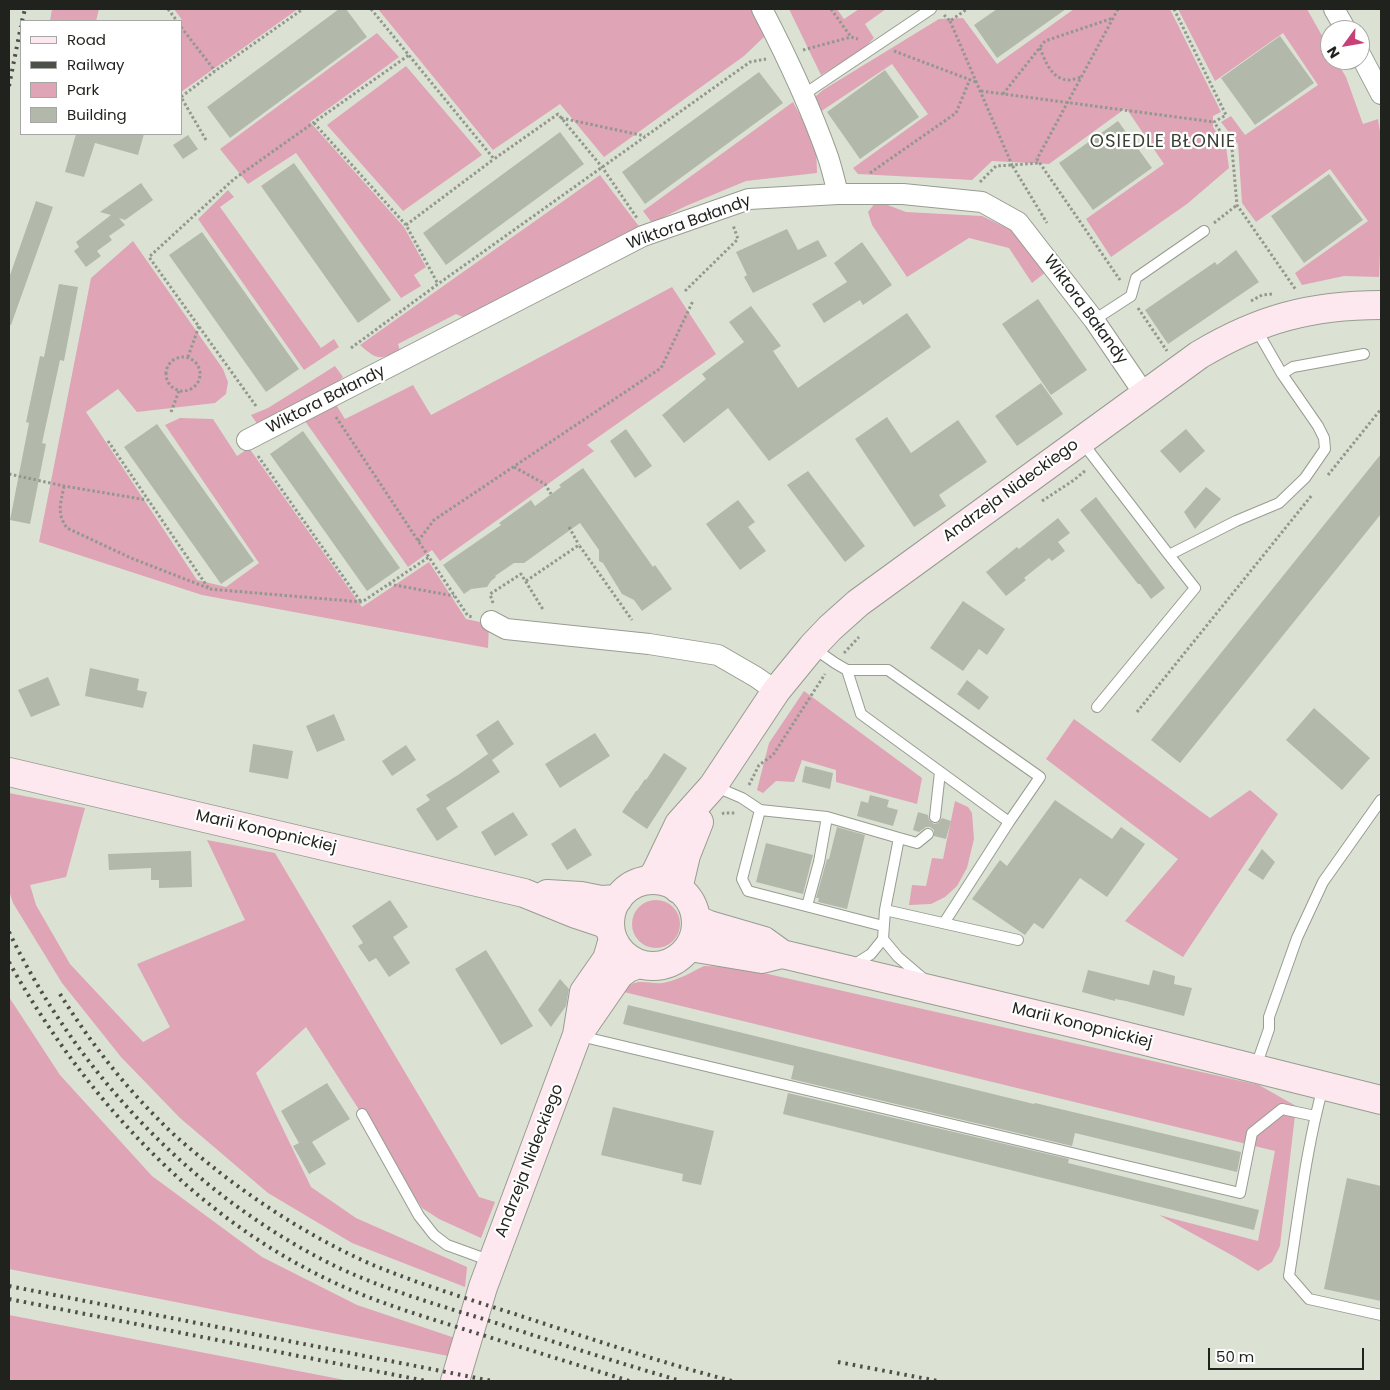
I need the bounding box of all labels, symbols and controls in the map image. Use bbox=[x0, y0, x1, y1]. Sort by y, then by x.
legend bbox=[20, 20, 182, 135]
north arrow bbox=[1320, 20, 1370, 70]
text: Road bbox=[67, 29, 106, 50]
text: N bbox=[1322, 43, 1344, 62]
text: Railway bbox=[67, 54, 125, 75]
text: Park bbox=[67, 79, 99, 100]
text: Building bbox=[67, 104, 127, 125]
district label: OSIEDLE BŁONIE bbox=[1088, 131, 1238, 153]
street label: Wiktora Bałandy bbox=[624, 192, 754, 254]
street label: Wiktora Bałandy bbox=[1039, 252, 1131, 368]
street label: Wiktora Bałandy bbox=[264, 362, 388, 438]
street label: Andrzeja Nideckiego bbox=[939, 435, 1083, 547]
street label: Marii Konopnickiej bbox=[194, 806, 338, 858]
street label: Marii Konopnickiej bbox=[1010, 999, 1154, 1053]
street label: Andrzeja Nideckiego bbox=[492, 1082, 568, 1240]
scale bar bbox=[1210, 1338, 1366, 1370]
text: 50 m bbox=[1216, 1346, 1254, 1367]

